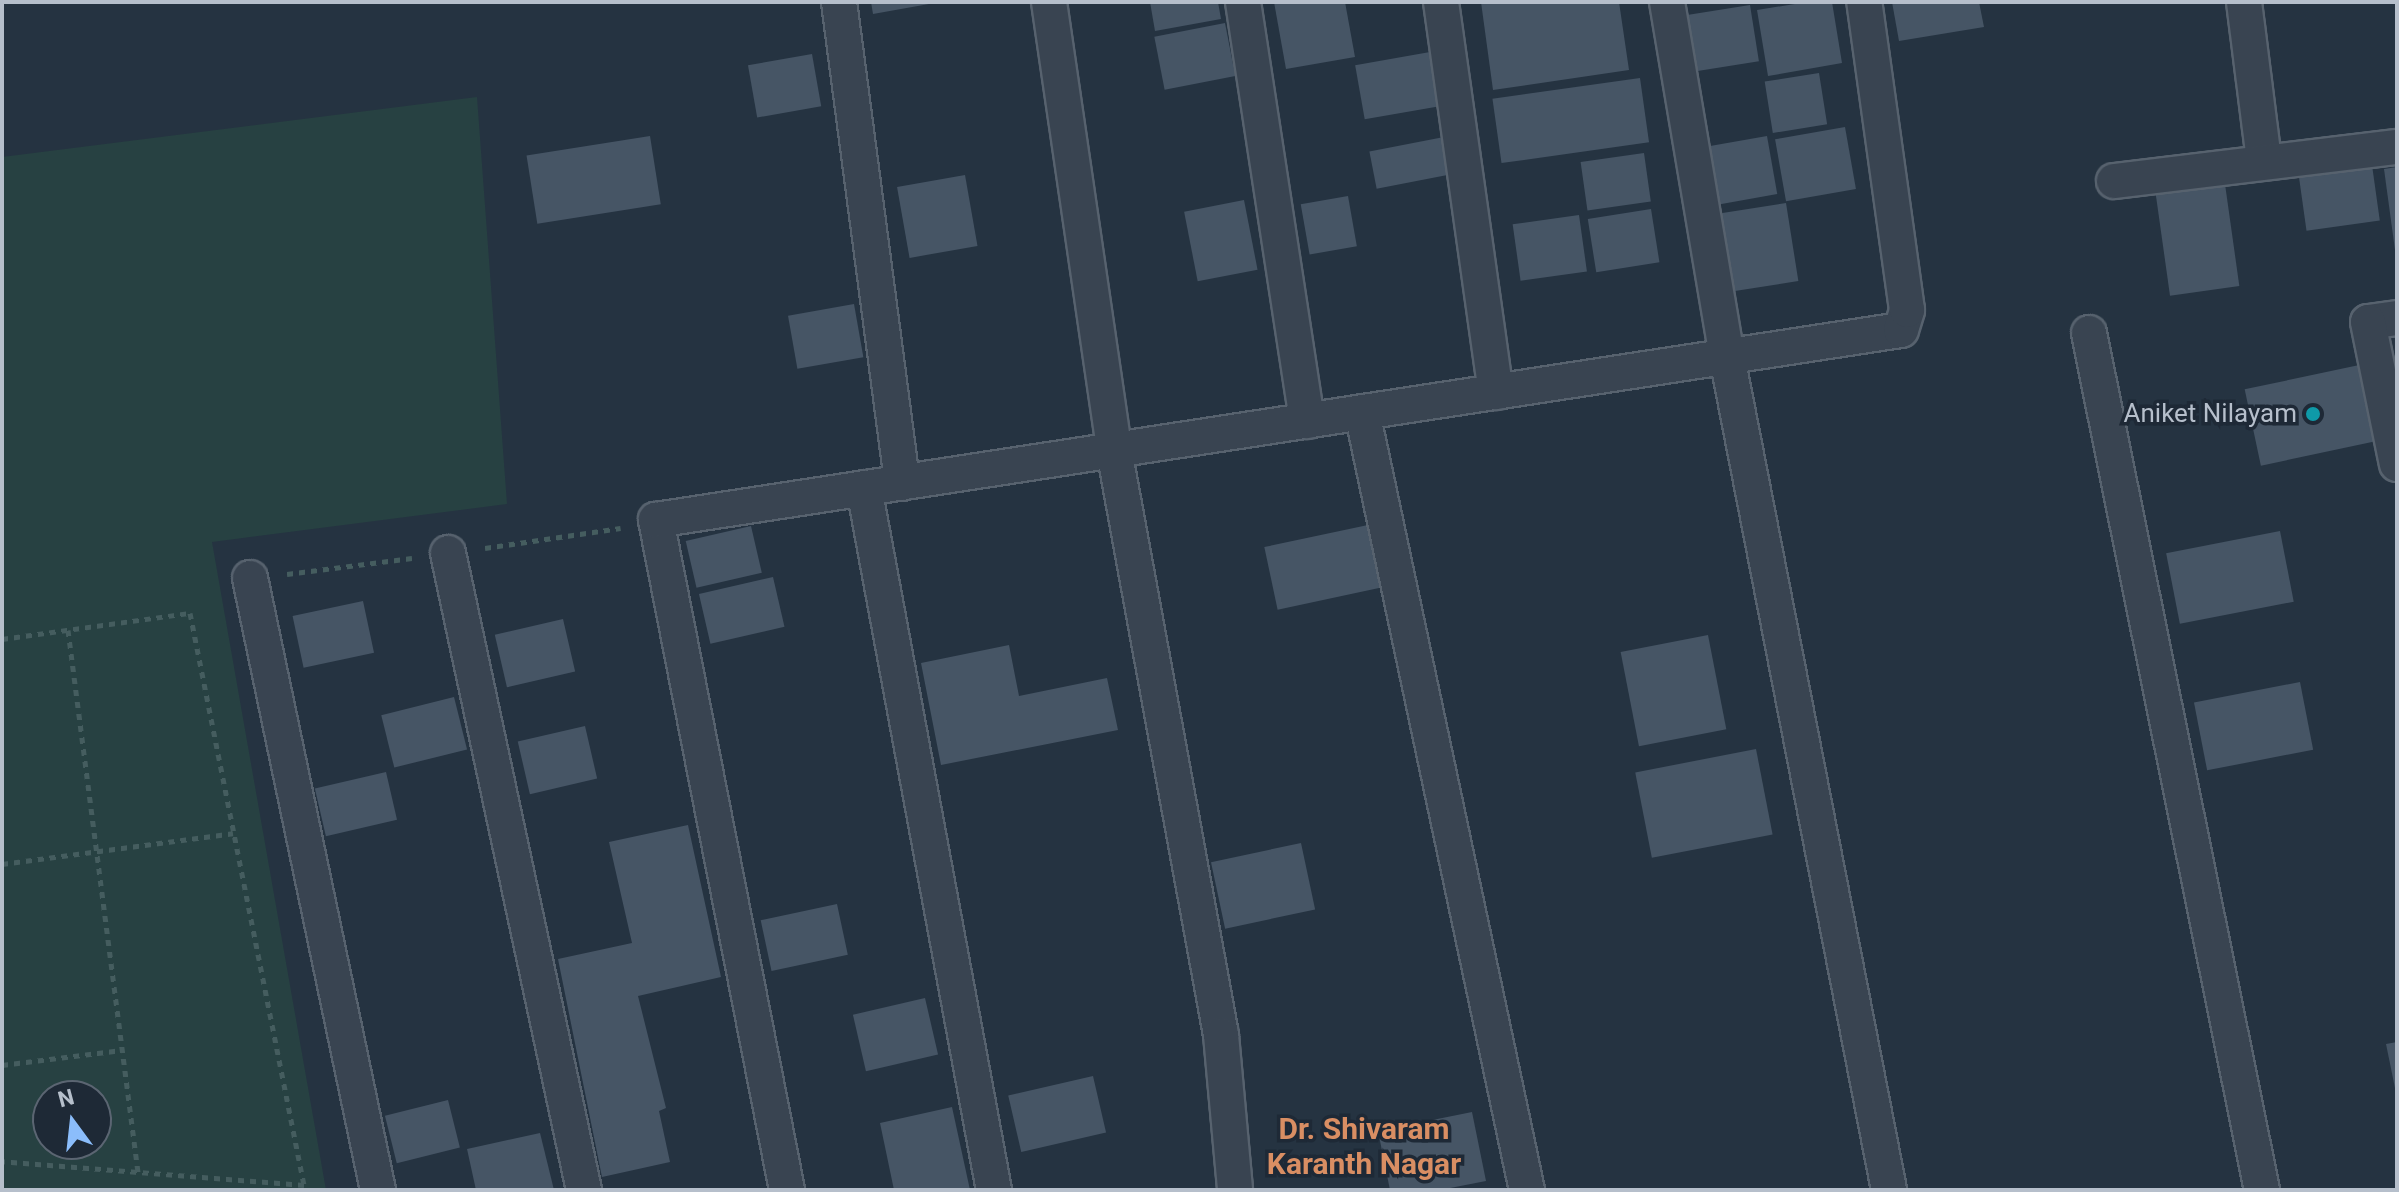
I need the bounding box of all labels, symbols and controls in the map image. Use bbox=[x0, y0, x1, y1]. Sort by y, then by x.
place label: Aniket Nilayam bbox=[2123, 398, 2297, 430]
marker: Aniket Nilayam bbox=[2304, 405, 2322, 423]
north arrow bbox=[32, 1080, 112, 1160]
text: N bbox=[55, 1084, 77, 1112]
district label: Dr. Shivaram Karanth Nagar bbox=[1267, 1111, 1461, 1182]

